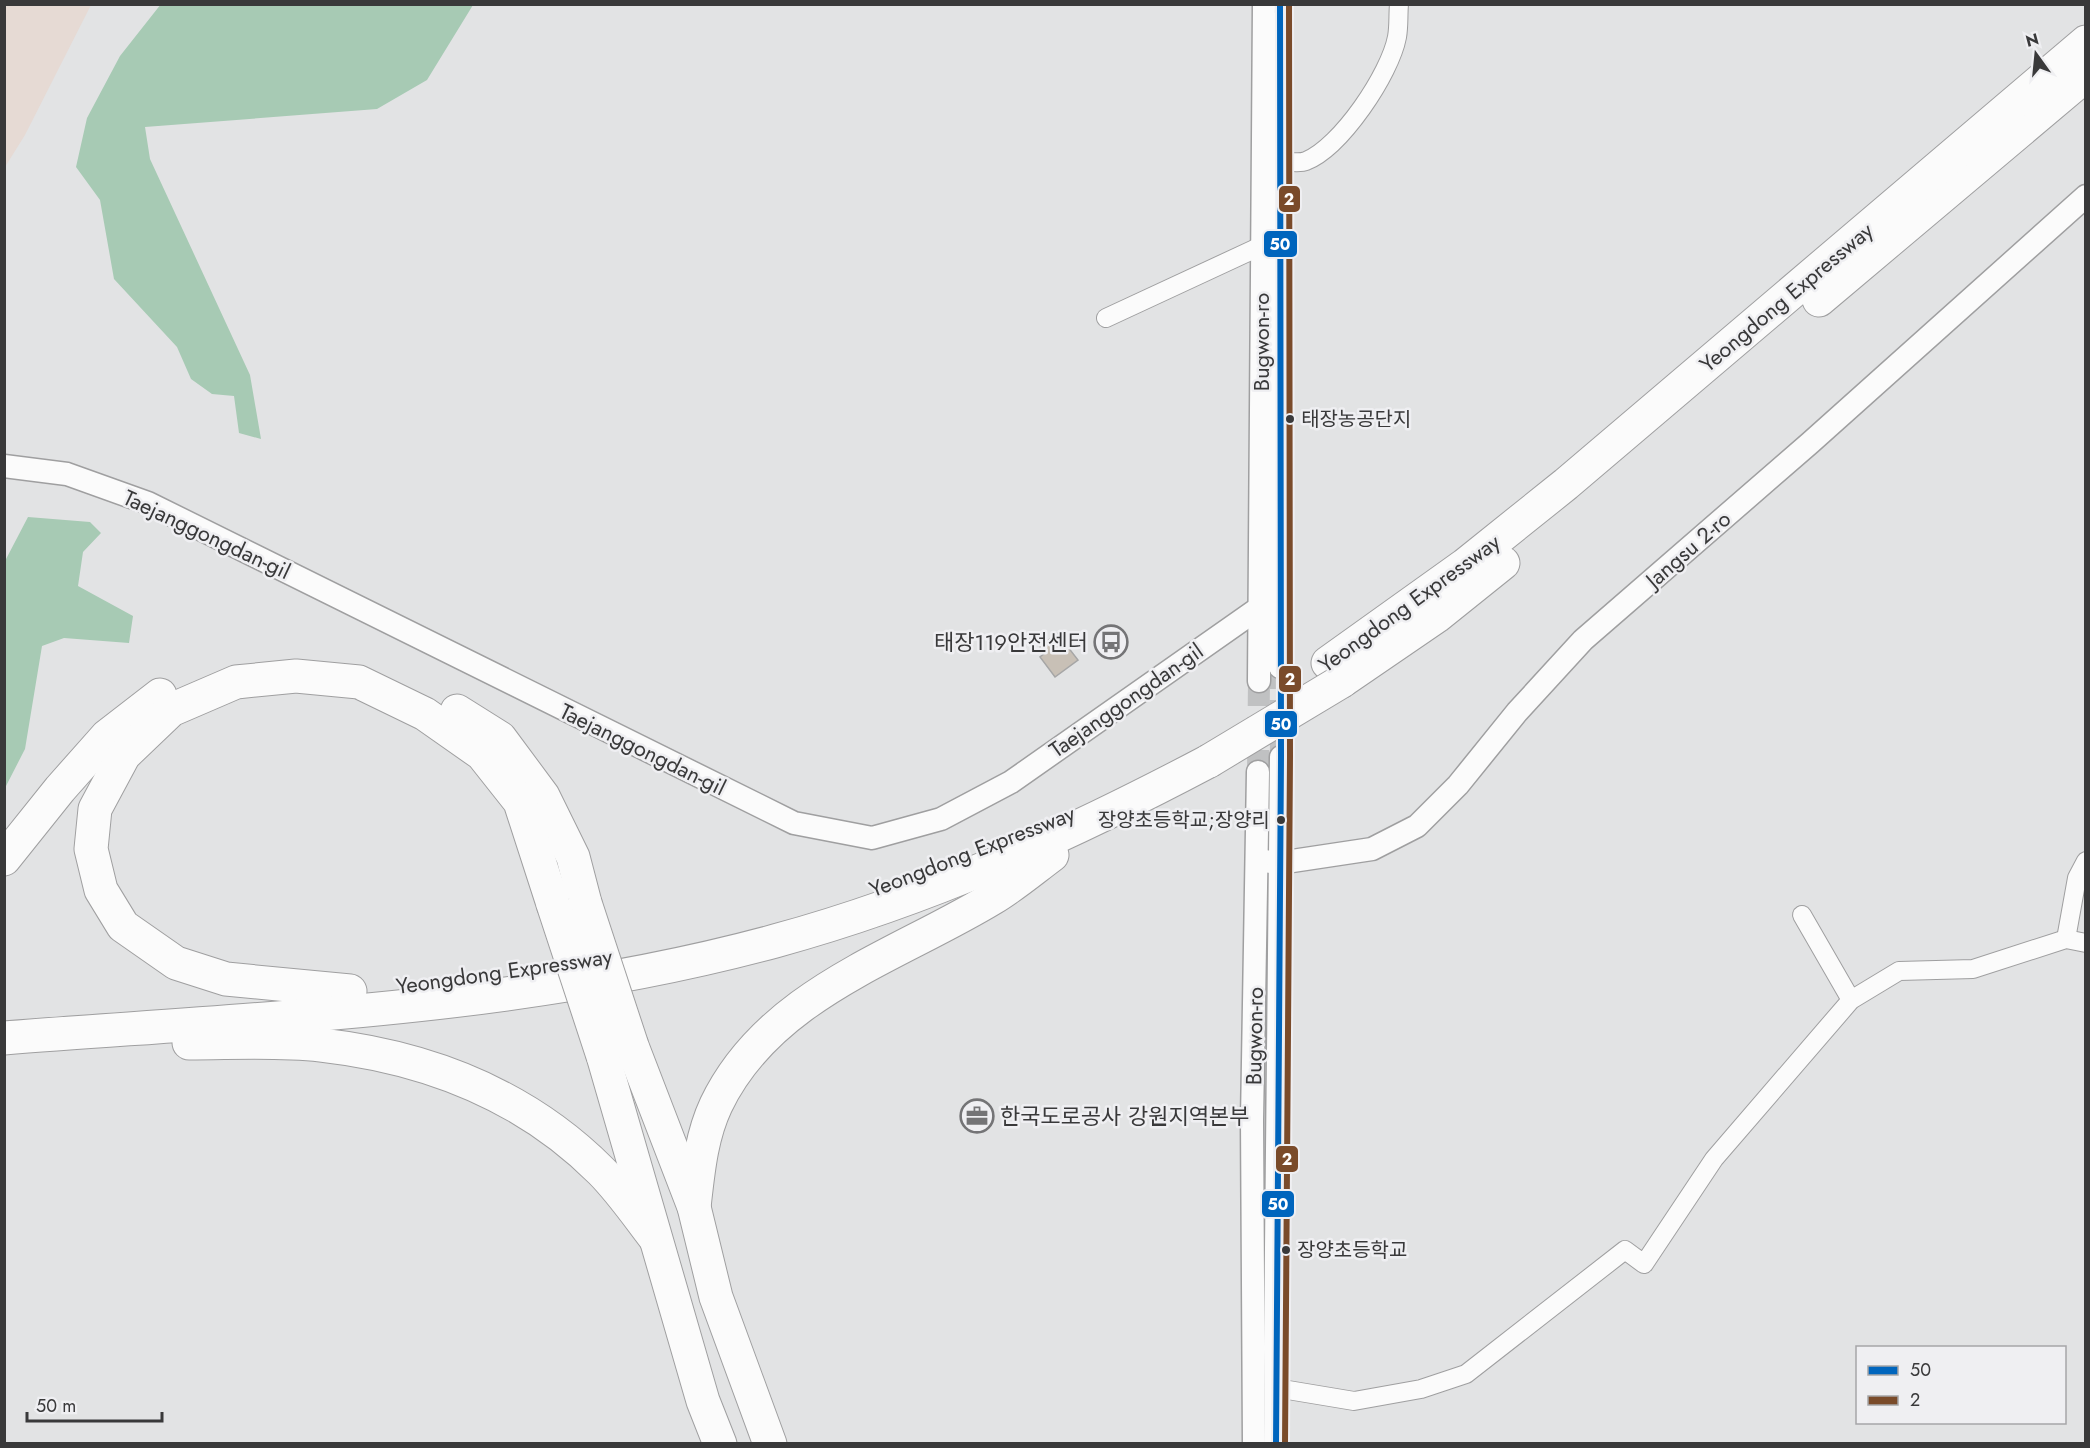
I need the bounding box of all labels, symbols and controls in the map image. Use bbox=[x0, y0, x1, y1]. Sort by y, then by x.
north arrow bbox=[2006, 24, 2066, 84]
text: N bbox=[2023, 27, 2041, 53]
line badge: 2 bbox=[1278, 185, 1301, 213]
text: 2 bbox=[1284, 188, 1294, 211]
street label: Yeongdong Expressway bbox=[1692, 214, 1880, 379]
line badge: 50 bbox=[1263, 230, 1298, 258]
text: 50 bbox=[1270, 233, 1290, 256]
street label: Bugwon-ro bbox=[1245, 293, 1277, 391]
place label: 태장농공단지 bbox=[1301, 405, 1411, 434]
marker: 태장농공단지 bbox=[1284, 413, 1296, 425]
street label: Taejanggongdan-gil bbox=[118, 481, 296, 587]
street label: Jangsu 2-ro bbox=[1636, 503, 1737, 597]
street label: Yeongdong Expressway bbox=[1311, 526, 1507, 680]
bus stop icon: 태장119안전센터 bbox=[1093, 624, 1129, 660]
place label: 태장119안전센터 bbox=[934, 626, 1088, 658]
street label: Taejanggongdan-gil bbox=[1043, 635, 1209, 765]
line badge: 2 bbox=[1278, 665, 1302, 693]
text: 2 bbox=[1285, 668, 1295, 691]
street label: Taejanggongdan-gil bbox=[554, 695, 732, 803]
line badge: 50 bbox=[1264, 710, 1298, 738]
text: 50 bbox=[1271, 713, 1291, 736]
street label: Yeongdong Expressway bbox=[865, 797, 1080, 905]
place label: 장양초등학교;장양리 bbox=[1098, 806, 1270, 835]
marker: 장양초등학교;장양리 bbox=[1275, 814, 1287, 826]
street label: Yeongdong Expressway bbox=[394, 940, 614, 1002]
street label: Bugwon-ro bbox=[1237, 987, 1271, 1085]
office icon: 한국도로공사 강원지역본부 bbox=[959, 1098, 995, 1134]
place label: 한국도로공사 강원지역본부 bbox=[1000, 1100, 1249, 1132]
line badge: 2 bbox=[1275, 1145, 1299, 1173]
text: 2 bbox=[1282, 1148, 1292, 1171]
line badge: 50 bbox=[1261, 1190, 1295, 1218]
text: 50 bbox=[1268, 1193, 1288, 1216]
place label: 장양초등학교 bbox=[1297, 1236, 1407, 1265]
marker: 장양초등학교 bbox=[1280, 1244, 1292, 1256]
legend bbox=[1856, 1346, 2066, 1424]
text: 50 bbox=[1910, 1357, 1931, 1383]
scale bar bbox=[27, 1385, 162, 1423]
text: 2 bbox=[1910, 1387, 1920, 1413]
text: 50 m bbox=[36, 1393, 76, 1419]

